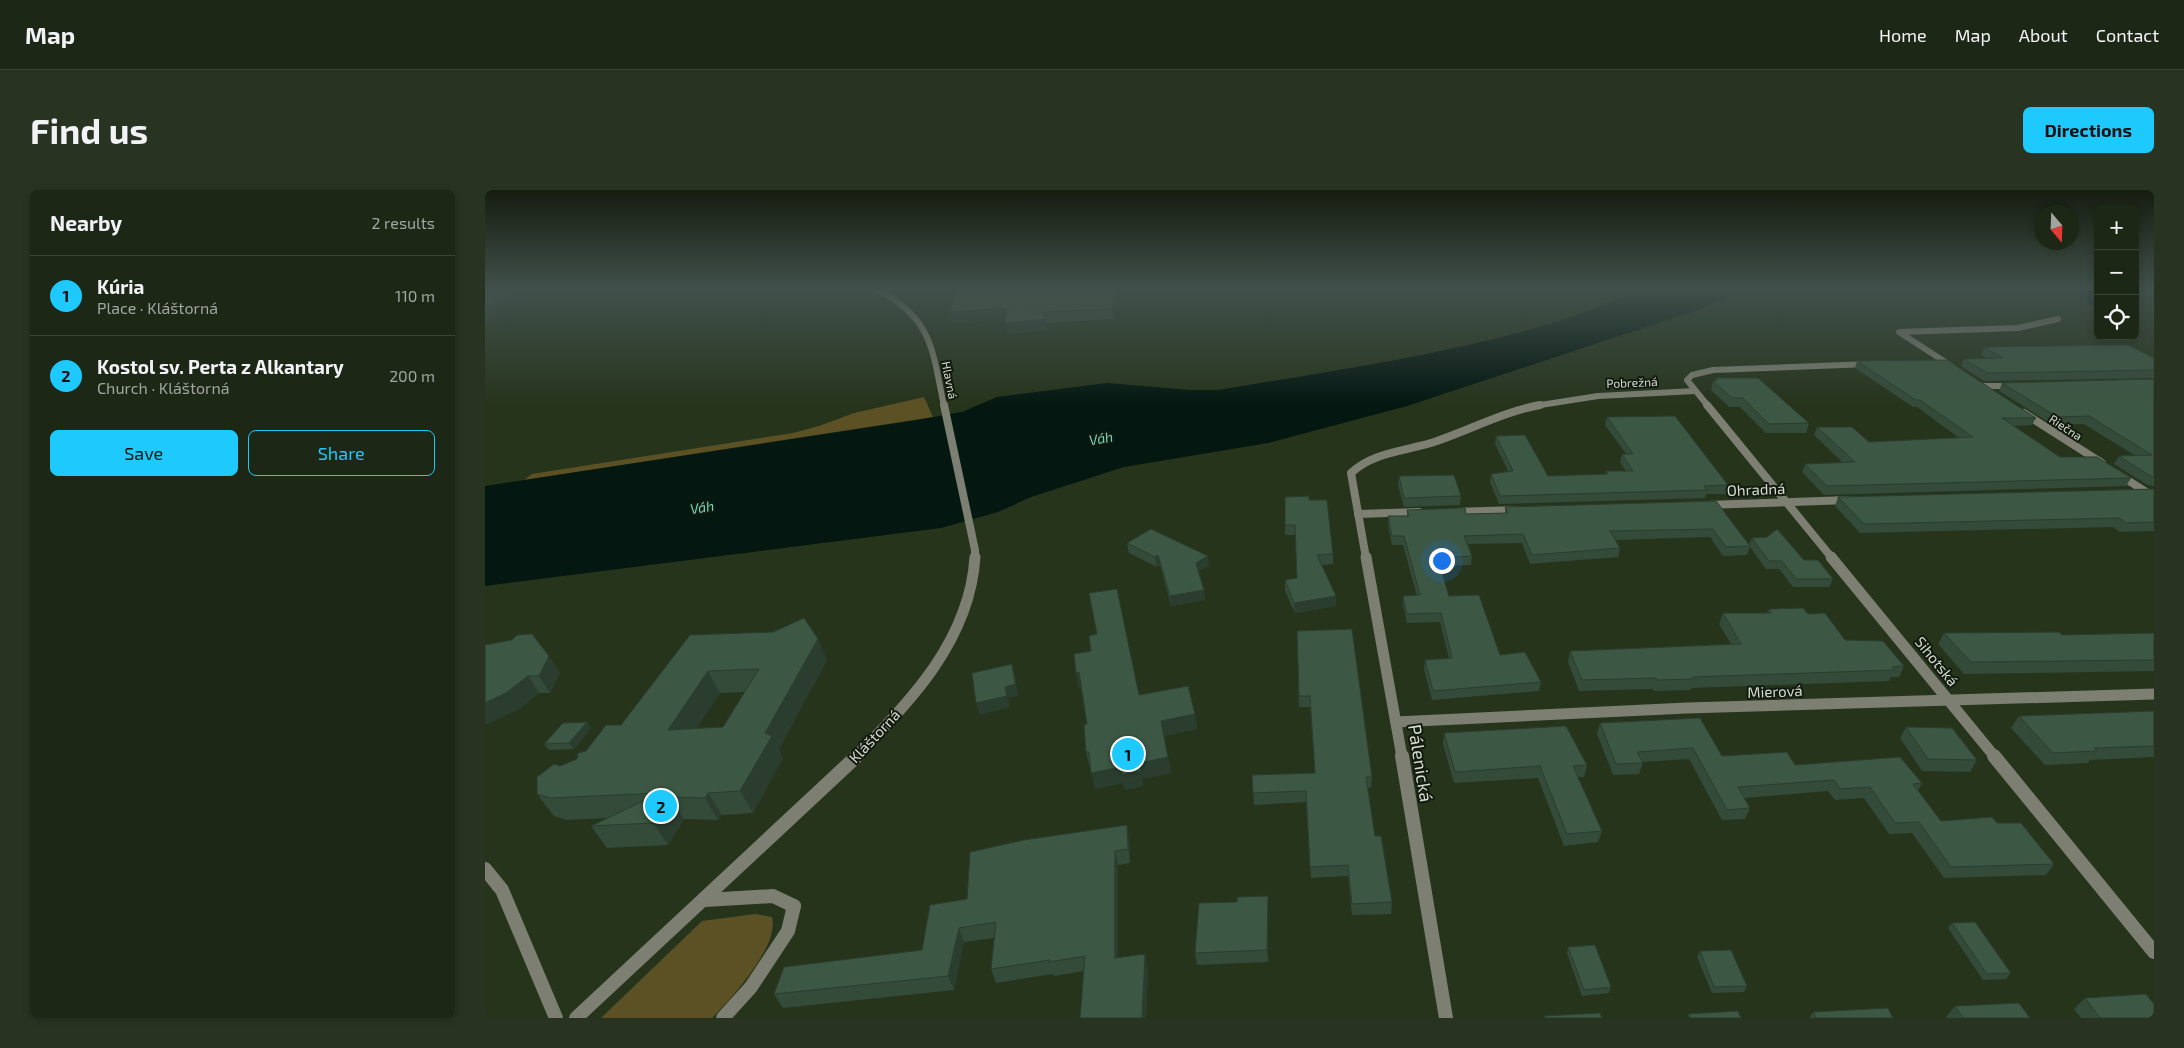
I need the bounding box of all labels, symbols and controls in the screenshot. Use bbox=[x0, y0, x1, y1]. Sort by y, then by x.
text: Map bbox=[25, 20, 75, 49]
text: Home bbox=[1879, 24, 1927, 46]
text: Map bbox=[1955, 24, 1991, 46]
text: About bbox=[2019, 24, 2068, 46]
text: Contact bbox=[2096, 24, 2159, 46]
button: Directions bbox=[2023, 107, 2154, 153]
text: Find us bbox=[30, 109, 148, 151]
north arrow bbox=[2034, 205, 2079, 250]
map controls bbox=[2094, 205, 2139, 340]
button: + bbox=[2094, 205, 2139, 250]
text: Nearby bbox=[50, 210, 122, 235]
text: 2 results bbox=[372, 213, 435, 232]
button: − bbox=[2094, 250, 2139, 295]
text: Kúria bbox=[97, 275, 144, 298]
text: 1 bbox=[63, 286, 69, 305]
text: 110 m bbox=[395, 286, 435, 305]
button: locate bbox=[2094, 295, 2139, 340]
text: Place · Kláštorná bbox=[97, 298, 218, 317]
text: Kostol sv. Perta z Alkantary bbox=[97, 355, 344, 378]
street label: Hlavná bbox=[939, 360, 961, 400]
text: 2 bbox=[61, 366, 71, 385]
text: 200 m bbox=[389, 366, 435, 385]
street label: Pobrežná bbox=[1606, 374, 1658, 390]
text: Church · Kláštorná bbox=[97, 378, 230, 397]
street label: Riečna bbox=[2047, 411, 2085, 443]
water label: Váh bbox=[1088, 428, 1114, 448]
button: Save bbox=[50, 430, 238, 476]
button: Share bbox=[248, 430, 435, 476]
street label: Ohradná bbox=[1726, 479, 1786, 499]
water label: Váh bbox=[689, 497, 715, 517]
your location bbox=[1429, 548, 1455, 574]
street label: Sihotská bbox=[1912, 633, 1962, 689]
street label: Mierová bbox=[1747, 681, 1803, 701]
street label: Kláštorná bbox=[845, 706, 903, 766]
street label: Pálenická bbox=[1404, 723, 1438, 803]
pin: 1 bbox=[1112, 735, 1144, 773]
pin: 2 bbox=[645, 787, 677, 825]

